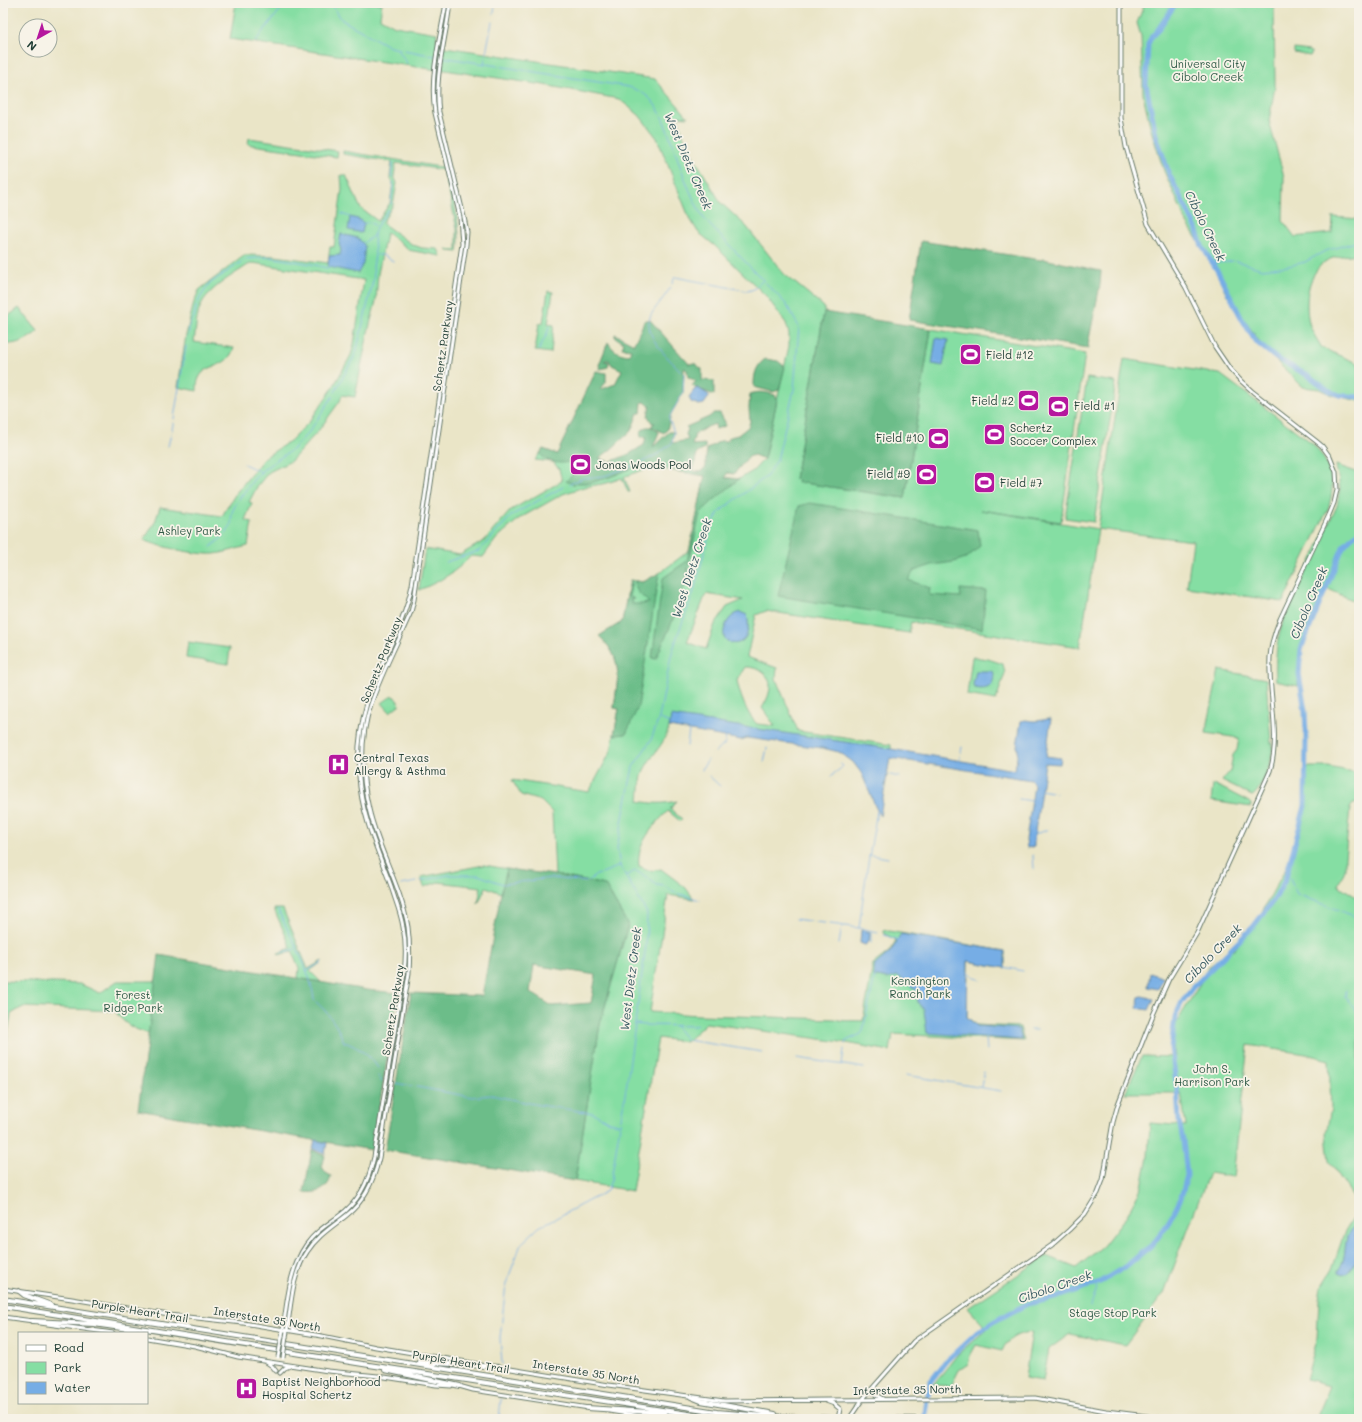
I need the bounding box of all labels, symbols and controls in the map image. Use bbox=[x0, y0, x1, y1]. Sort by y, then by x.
north arrow bbox=[18, 18, 58, 58]
text: N bbox=[23, 38, 39, 55]
park label: Universal City Cibolo Creek bbox=[1170, 56, 1246, 84]
water label: West Dietz Creek bbox=[661, 110, 717, 212]
water label: Cibolo Creek bbox=[1182, 188, 1230, 264]
street label: Schertz Parkway bbox=[429, 299, 456, 392]
sports icon: Field #12 bbox=[958, 342, 984, 368]
place label: Field #12 bbox=[986, 347, 1033, 362]
sports icon: Field #2 bbox=[1016, 388, 1042, 414]
place label: Field #2 bbox=[972, 393, 1014, 408]
sports icon: Field #1 bbox=[1045, 393, 1071, 419]
place label: Field #1 bbox=[1074, 398, 1115, 413]
place label: Schertz Soccer Complex bbox=[1010, 420, 1097, 448]
sports icon: Schertz Soccer Complex bbox=[981, 421, 1007, 447]
sports icon: Field #10 bbox=[926, 425, 952, 451]
place label: Field #10 bbox=[876, 430, 924, 445]
sports icon: Jonas Woods Pool bbox=[568, 452, 594, 478]
place label: Jonas Woods Pool bbox=[596, 457, 691, 472]
sports icon: Field #9 bbox=[913, 461, 939, 487]
place label: Field #9 bbox=[867, 466, 910, 481]
sports icon: Field #7 bbox=[972, 470, 998, 496]
place label: Field #7 bbox=[1000, 475, 1042, 490]
water label: West Dietz Creek bbox=[667, 515, 715, 620]
park label: Ashley Park bbox=[158, 523, 221, 538]
water label: Cibolo Creek bbox=[1286, 564, 1331, 641]
street label: Schertz Parkway bbox=[356, 614, 405, 705]
place label: Central Texas Allergy & Asthma bbox=[354, 750, 446, 778]
hospital icon: Central Texas Allergy & Asthma bbox=[325, 751, 351, 777]
water label: Cibolo Creek bbox=[1180, 920, 1245, 986]
water label: West Dietz Creek bbox=[616, 926, 644, 1031]
street label: Schertz Parkway bbox=[378, 963, 407, 1056]
park label: Kensington Ranch Park bbox=[889, 973, 951, 1001]
park label: Forest Ridge Park bbox=[103, 987, 163, 1015]
park label: John S. Harrison Park bbox=[1174, 1061, 1250, 1089]
water label: Cibolo Creek bbox=[1016, 1266, 1094, 1306]
street label: Purple Heart Trail bbox=[90, 1295, 190, 1326]
street label: Interstate 35 North bbox=[213, 1303, 322, 1334]
park label: Stage Stop Park bbox=[1069, 1305, 1157, 1320]
legend bbox=[18, 1332, 148, 1404]
text: Road bbox=[54, 1339, 84, 1355]
street label: Purple Heart Trail bbox=[411, 1346, 511, 1377]
street label: Interstate 35 North bbox=[532, 1356, 641, 1387]
text: Park bbox=[54, 1359, 81, 1375]
place label: Baptist Neighborhood Hospital Schertz bbox=[262, 1374, 381, 1402]
hospital icon: Baptist Neighborhood Hospital Schertz bbox=[233, 1375, 259, 1401]
text: Water bbox=[54, 1379, 91, 1395]
street label: Interstate 35 North bbox=[853, 1381, 961, 1398]

